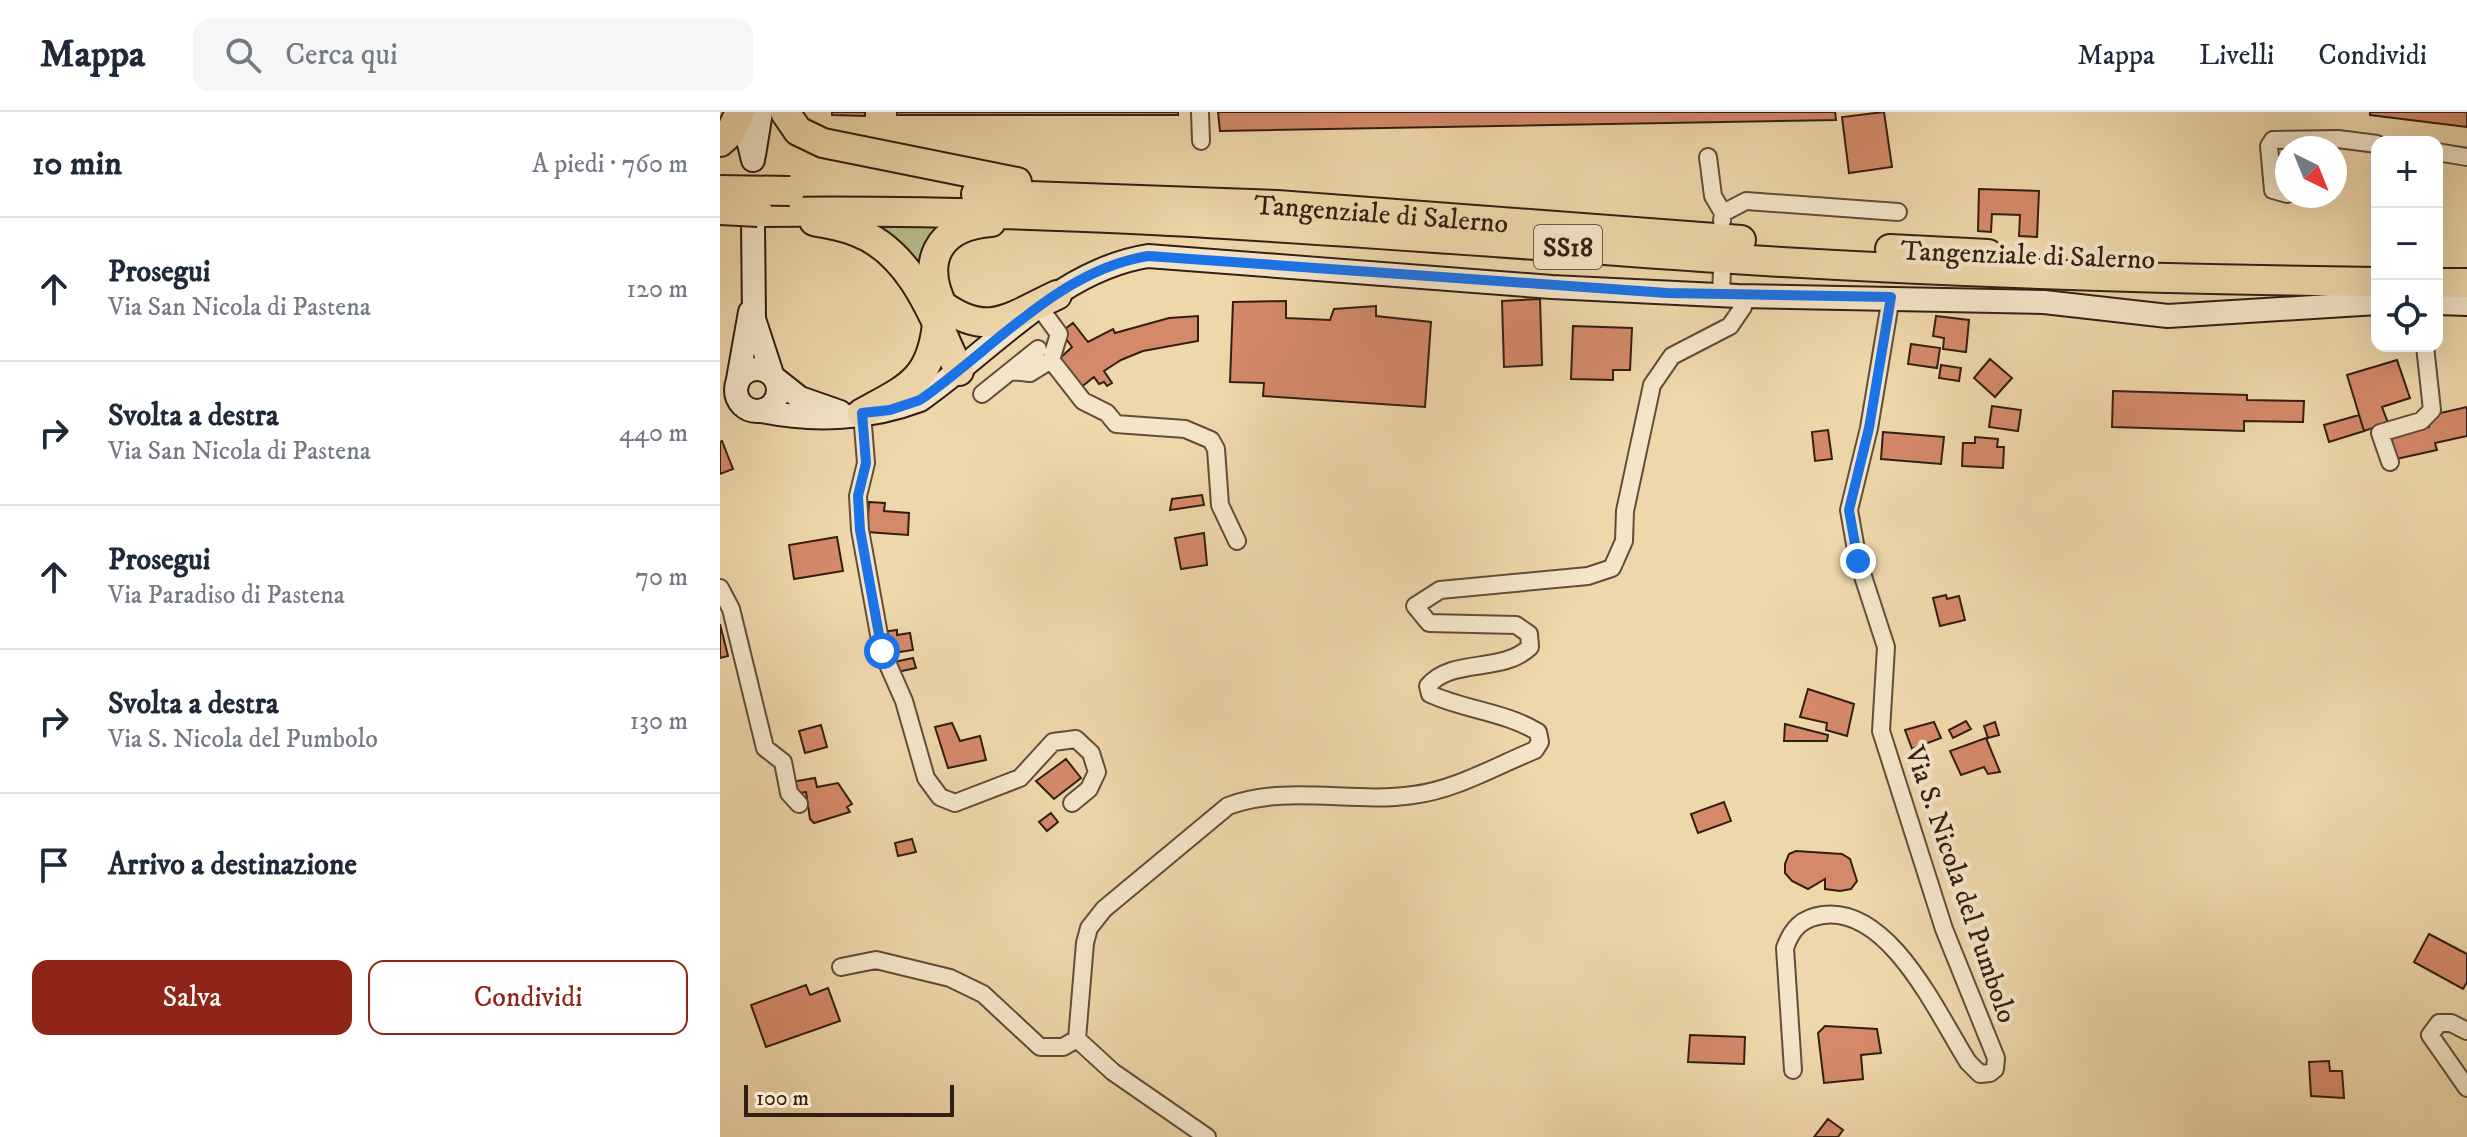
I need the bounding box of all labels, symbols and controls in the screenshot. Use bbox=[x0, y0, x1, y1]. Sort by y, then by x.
search box bbox=[193, 19, 753, 91]
text: Mappa bbox=[40, 31, 145, 79]
icon: search bbox=[221, 33, 265, 77]
text: Cerca qui bbox=[285, 37, 398, 74]
text: Mappa bbox=[2078, 38, 2155, 73]
text: Livelli bbox=[2199, 38, 2274, 73]
text: Condividi bbox=[2318, 38, 2427, 73]
north arrow bbox=[2275, 136, 2347, 208]
map controls bbox=[2371, 136, 2443, 352]
button: + bbox=[2371, 136, 2443, 208]
text: 10 min bbox=[32, 143, 122, 185]
text: A piedi · 760 m bbox=[532, 148, 688, 181]
street label: Tangenziale di Salerno bbox=[1254, 188, 1510, 241]
button: − bbox=[2371, 208, 2443, 280]
road number: SS18 bbox=[1534, 225, 1602, 269]
street label: Tangenziale di Salerno bbox=[1900, 234, 2156, 277]
text: Prosegui bbox=[108, 254, 210, 291]
icon: ahead bbox=[32, 267, 76, 311]
text: 120 m bbox=[627, 273, 688, 306]
button: locate bbox=[2371, 280, 2443, 352]
text: Via San Nicola di Pastena bbox=[108, 291, 371, 324]
text: Svolta a destra bbox=[108, 398, 279, 435]
icon: right bbox=[32, 411, 76, 455]
text: 440 m bbox=[619, 417, 688, 450]
text: Via San Nicola di Pastena bbox=[108, 435, 371, 468]
text: Prosegui bbox=[108, 542, 210, 579]
route end bbox=[1840, 543, 1876, 579]
icon: ahead bbox=[32, 555, 76, 599]
text: 70 m bbox=[635, 561, 688, 594]
text: Via Paradiso di Pastena bbox=[108, 579, 345, 612]
route start bbox=[864, 633, 900, 669]
text: Svolta a destra bbox=[108, 686, 279, 723]
icon: right bbox=[32, 699, 76, 743]
text: 130 m bbox=[630, 705, 688, 738]
text: Via S. Nicola del Pumbolo bbox=[108, 723, 378, 756]
street label: Via S. Nicola del Pumbolo bbox=[1896, 740, 2024, 1028]
icon: arrive bbox=[32, 843, 76, 887]
text: Arrivo a destinazione bbox=[108, 847, 357, 884]
button: Salva bbox=[32, 960, 352, 1035]
button: Condividi bbox=[368, 960, 688, 1035]
scale bar bbox=[744, 1081, 954, 1117]
text: 100 m bbox=[756, 1085, 809, 1112]

